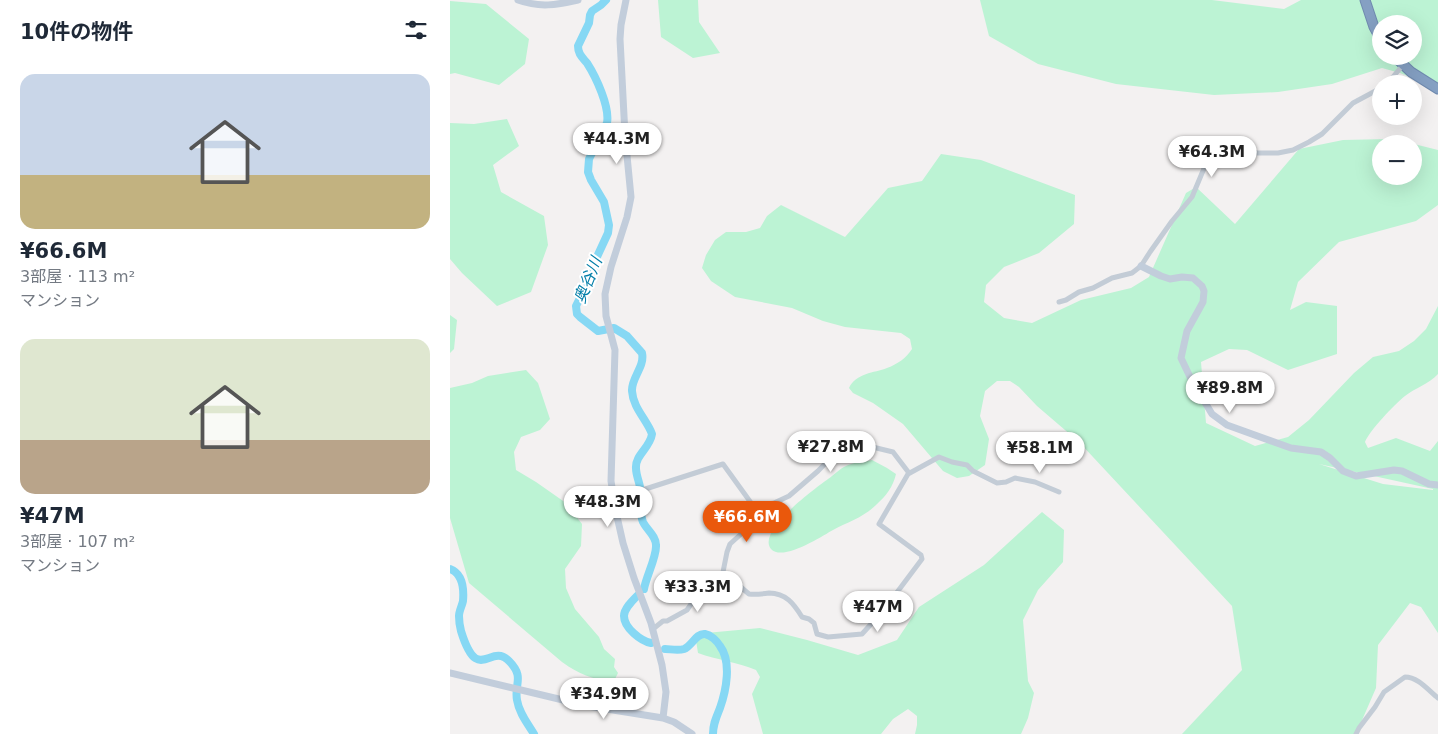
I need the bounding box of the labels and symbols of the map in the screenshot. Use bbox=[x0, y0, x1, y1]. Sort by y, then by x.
pin: ¥44.3M bbox=[576, 122, 658, 165]
pin: ¥64.3M bbox=[1171, 136, 1253, 178]
water label: 奥谷川 bbox=[570, 252, 607, 306]
pin: ¥89.8M bbox=[1189, 372, 1271, 414]
pin: ¥27.8M bbox=[790, 430, 872, 473]
pin: ¥58.1M bbox=[999, 432, 1081, 474]
pin: ¥48.3M bbox=[567, 486, 649, 528]
pin: ¥66.6M bbox=[706, 500, 788, 543]
pin: ¥33.3M bbox=[657, 570, 739, 613]
pin: ¥47M bbox=[848, 590, 908, 633]
pin: ¥34.9M bbox=[563, 678, 645, 720]

